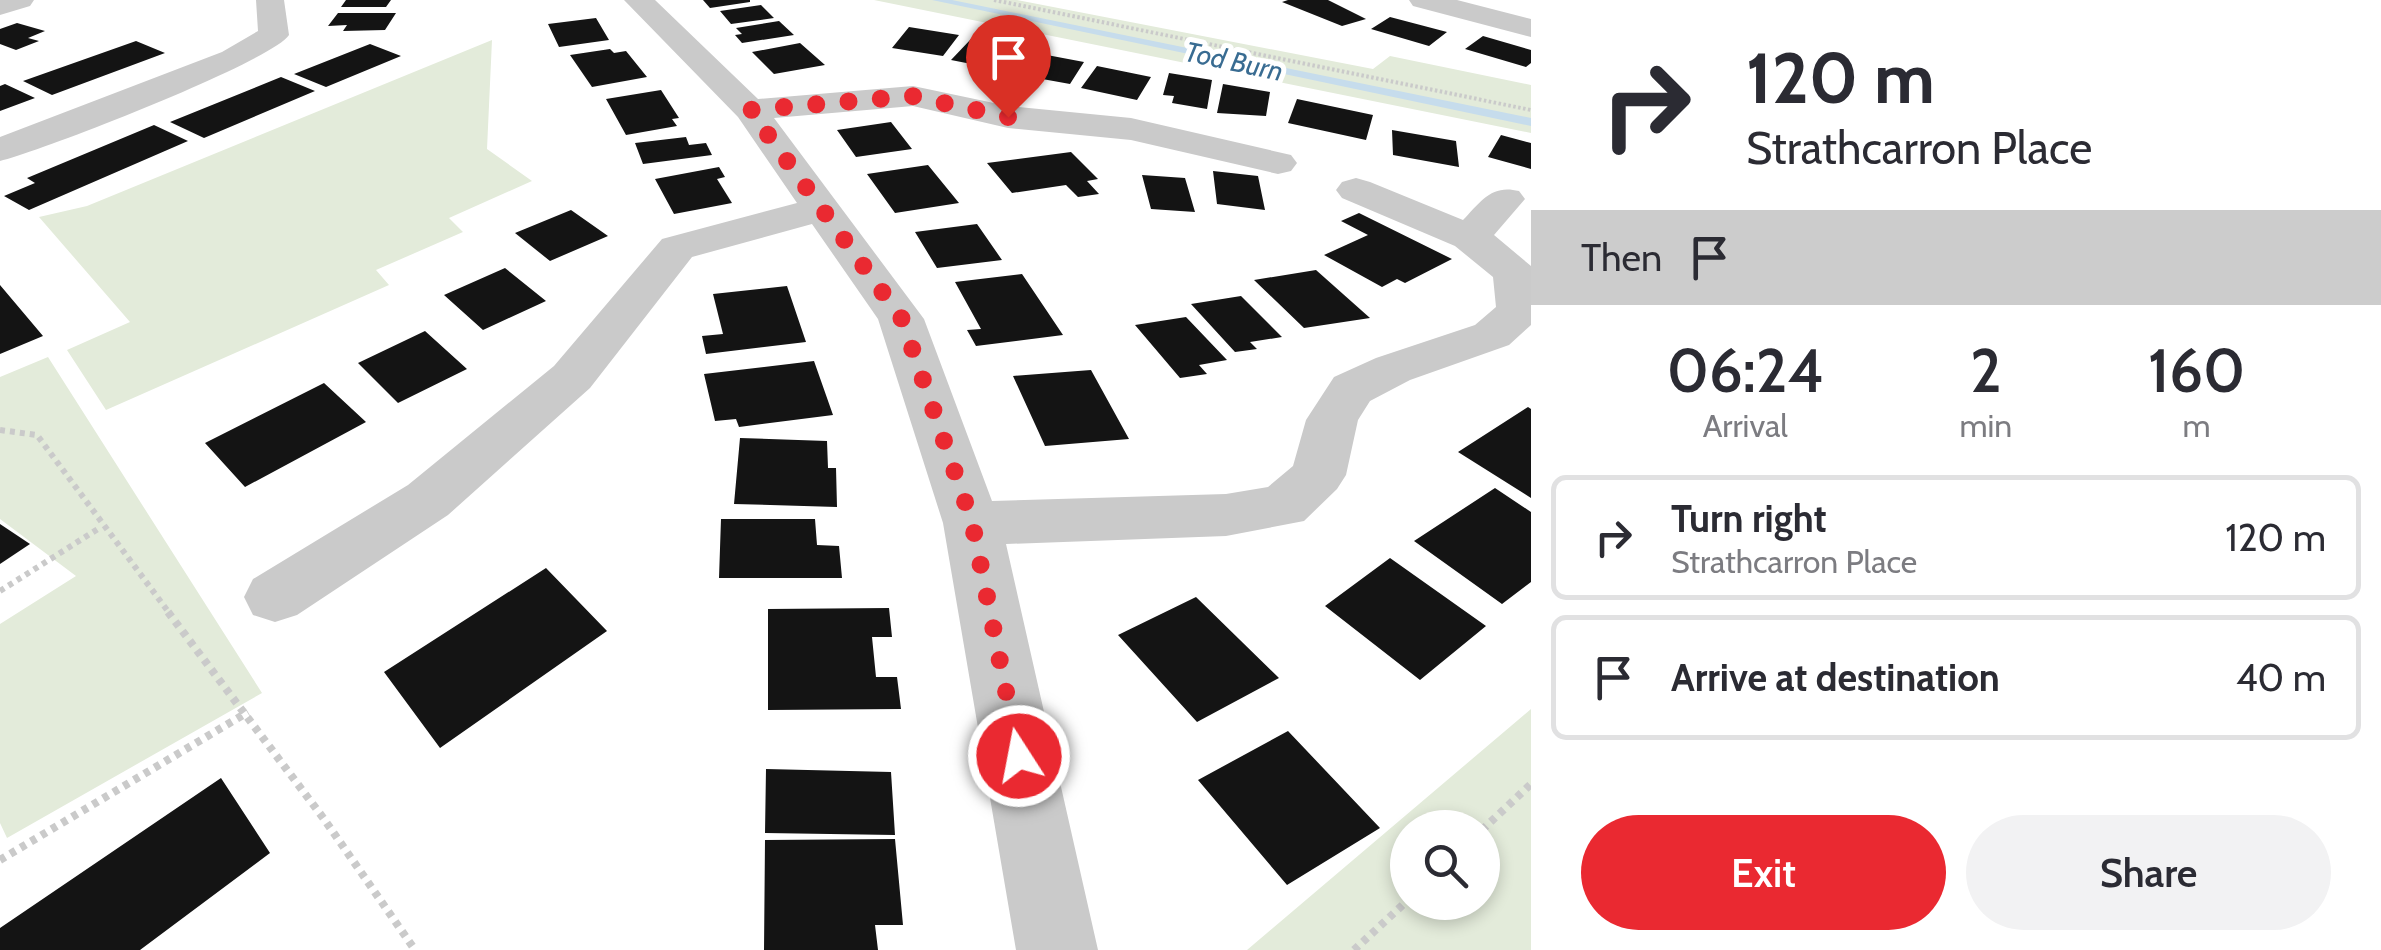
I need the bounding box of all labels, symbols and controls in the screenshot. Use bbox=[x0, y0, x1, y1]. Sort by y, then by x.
pin bbox=[966, 15, 1051, 118]
icon: arrive bbox=[981, 30, 1036, 85]
water label: Tod Burn bbox=[1182, 34, 1286, 88]
text: 120 m bbox=[1746, 35, 1935, 121]
icon: right bbox=[1581, 40, 1711, 170]
text: Strathcarron Place bbox=[1746, 121, 2092, 175]
icon: arrive bbox=[1682, 230, 1737, 285]
text: Then bbox=[1581, 234, 1662, 281]
text: 06:24 bbox=[1667, 334, 1824, 407]
text: 2 bbox=[1970, 334, 2002, 407]
text: 160 bbox=[2148, 334, 2245, 407]
text: Arrival bbox=[1703, 406, 1788, 445]
text: min bbox=[1960, 406, 2012, 445]
text: m bbox=[2183, 406, 2211, 445]
text: Turn right bbox=[1671, 495, 1827, 542]
icon: right bbox=[1586, 510, 1641, 565]
text: 120 m bbox=[2225, 514, 2326, 561]
text: Strathcarron Place bbox=[1671, 542, 1917, 581]
icon: arrive bbox=[1586, 650, 1641, 705]
text: Arrive at destination bbox=[1671, 654, 2000, 701]
text: 40 m bbox=[2236, 654, 2326, 701]
position arrow bbox=[967, 704, 1071, 808]
map controls bbox=[1390, 810, 1500, 920]
button: search bbox=[1390, 810, 1500, 920]
button: Exit bbox=[1581, 815, 1946, 930]
button: Share bbox=[1966, 815, 2331, 930]

